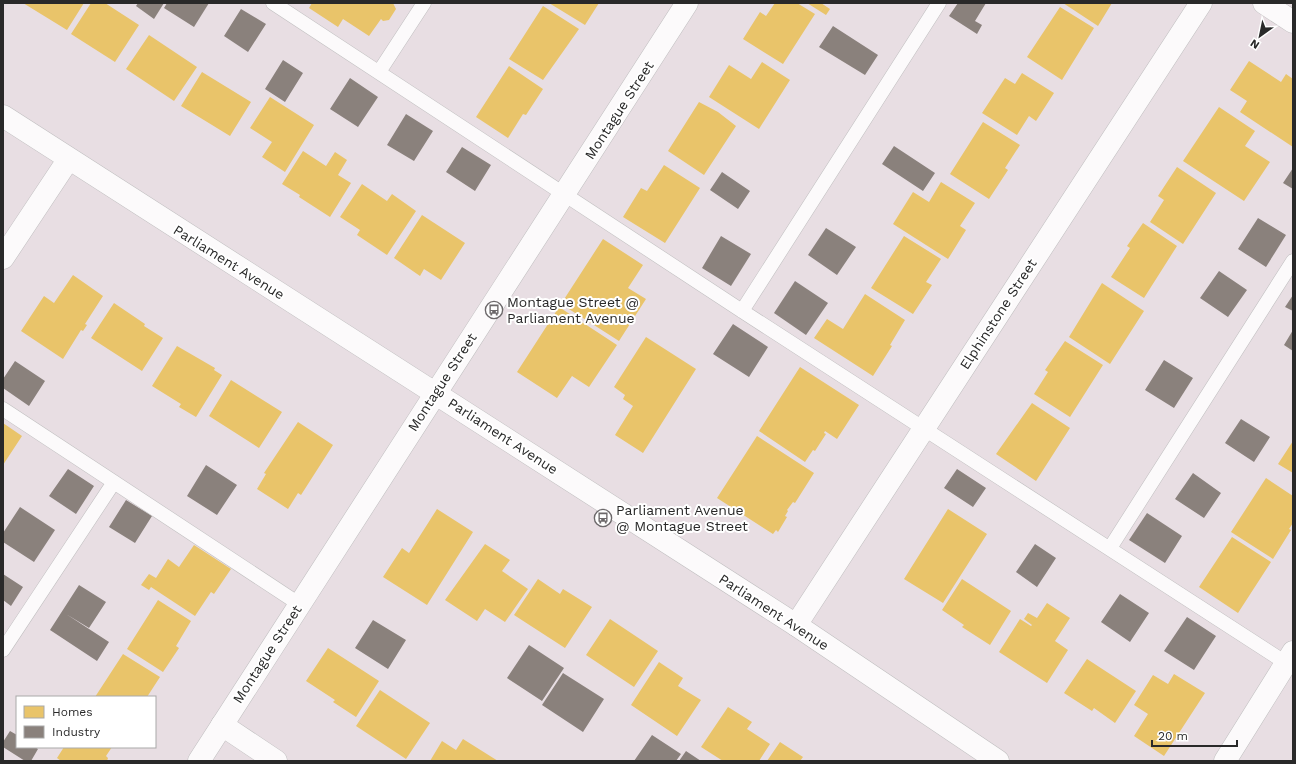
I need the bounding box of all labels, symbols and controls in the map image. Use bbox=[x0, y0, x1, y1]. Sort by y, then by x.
north arrow bbox=[1240, 16, 1280, 56]
text: N bbox=[1248, 36, 1262, 52]
street label: Montague Street bbox=[581, 58, 657, 162]
street label: Parliament Avenue bbox=[171, 221, 287, 303]
street label: Elphinstone Street bbox=[956, 256, 1040, 372]
place label: Montague Street @ Parliament Avenue bbox=[507, 294, 639, 326]
bus stop icon: Montague Street @ Parliament Avenue bbox=[484, 300, 504, 320]
street label: Montague Street bbox=[404, 330, 480, 434]
street label: Parliament Avenue bbox=[445, 395, 561, 477]
place label: Parliament Avenue @ Montague Street bbox=[616, 502, 748, 534]
bus stop icon: Parliament Avenue @ Montague Street bbox=[593, 508, 613, 528]
street label: Parliament Avenue bbox=[716, 571, 832, 653]
street label: Montague Street bbox=[229, 602, 305, 706]
legend bbox=[16, 696, 156, 748]
text: Homes bbox=[52, 705, 93, 719]
scale bar bbox=[1152, 722, 1237, 748]
text: Industry bbox=[52, 725, 101, 739]
text: 20 m bbox=[1158, 729, 1188, 743]

